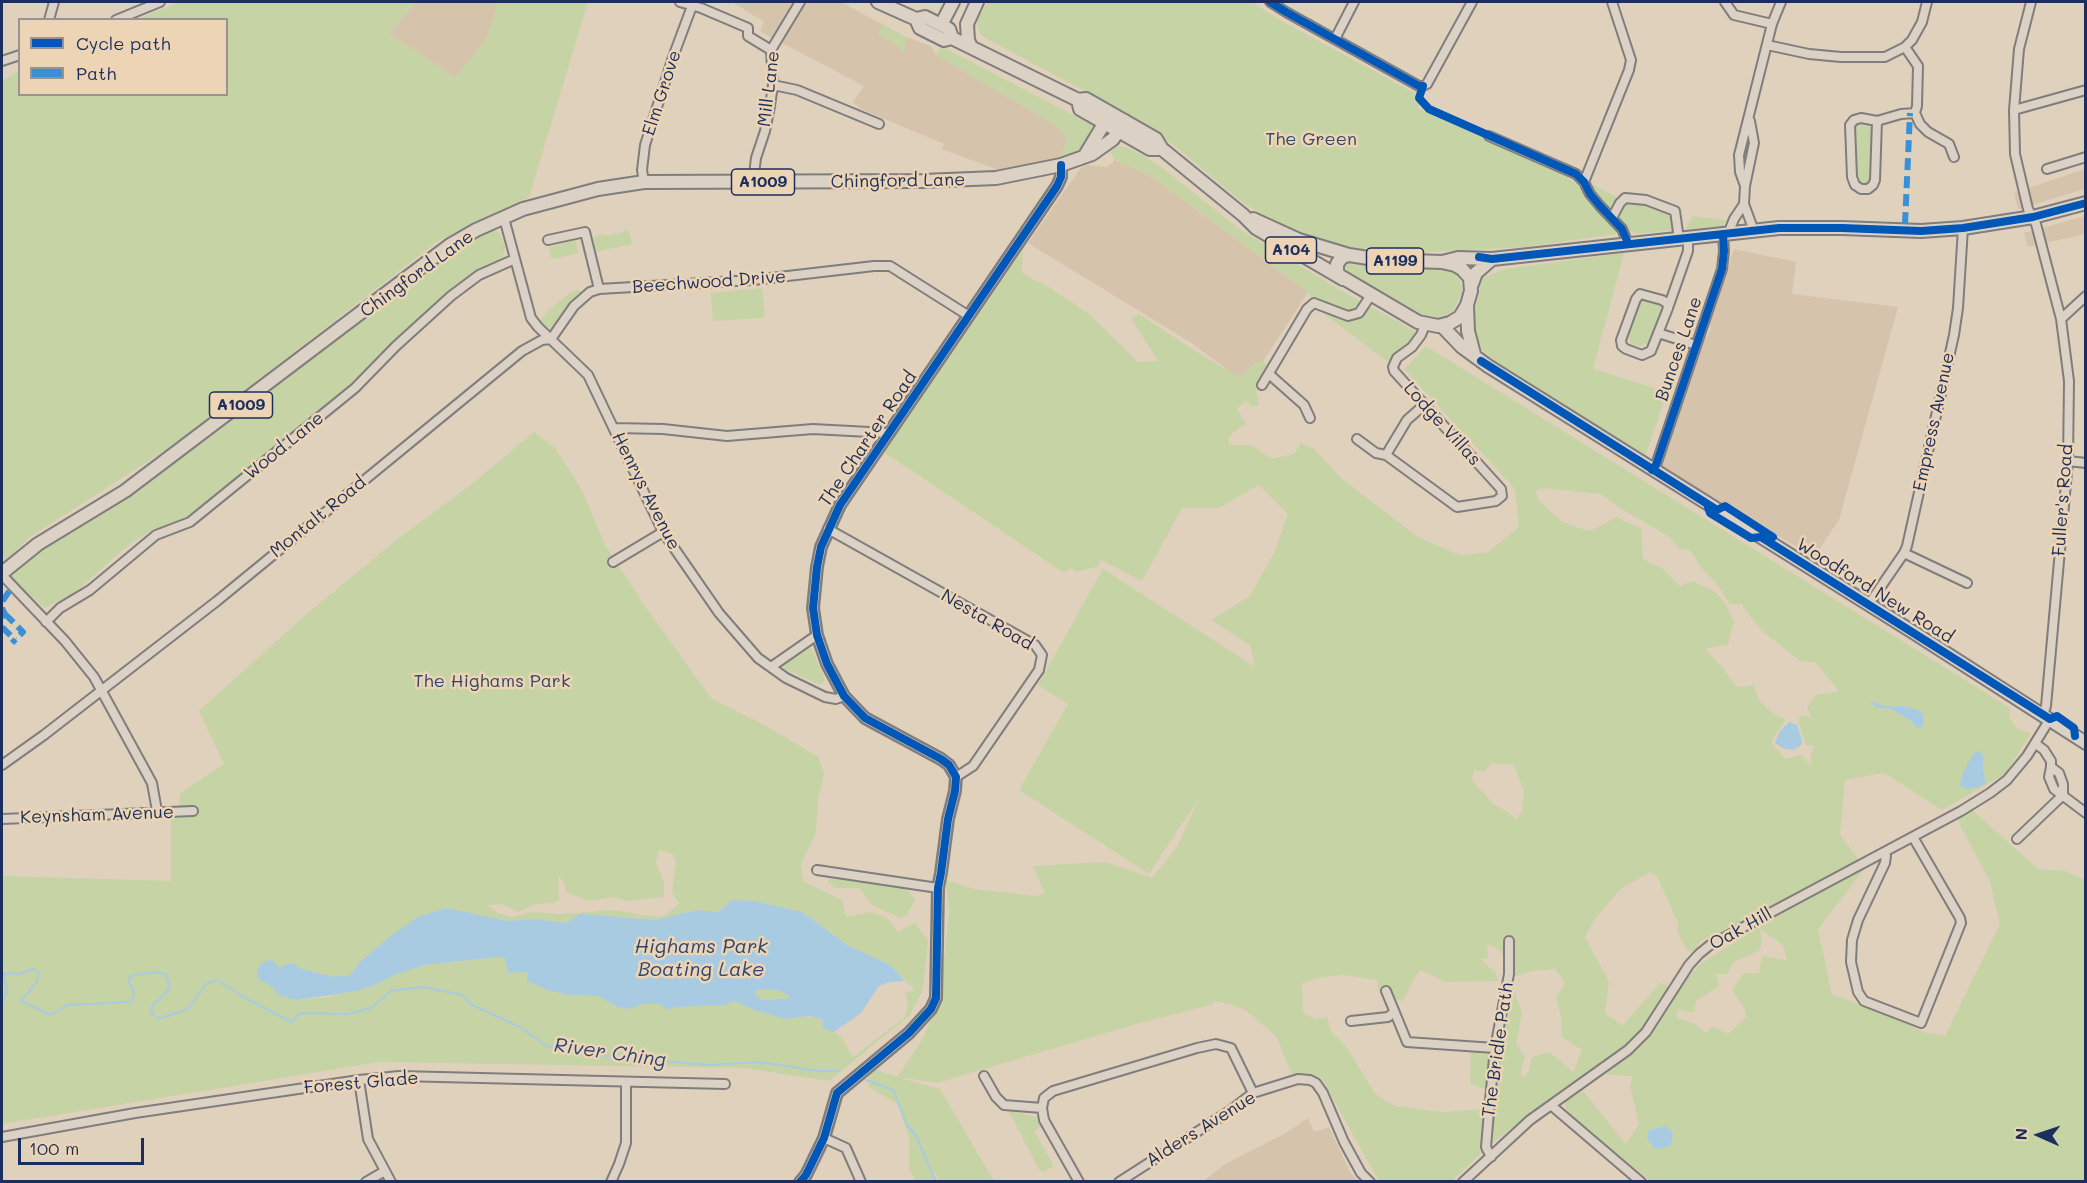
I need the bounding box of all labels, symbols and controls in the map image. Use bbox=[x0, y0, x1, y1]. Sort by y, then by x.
legend bbox=[18, 18, 228, 96]
text: Cycle path bbox=[76, 31, 171, 55]
street label: Elm Grove bbox=[638, 48, 686, 138]
street label: Mill Lane bbox=[754, 50, 784, 128]
text: Path bbox=[76, 61, 116, 85]
park label: The Green bbox=[1265, 128, 1357, 150]
road number: A1009 bbox=[732, 169, 795, 195]
street label: Chingford Lane bbox=[831, 169, 965, 193]
street label: Chingford Lane bbox=[356, 226, 478, 322]
road number: A104 bbox=[1266, 237, 1316, 263]
road number: A1199 bbox=[1366, 248, 1424, 274]
street label: Beechwood Drive bbox=[631, 266, 787, 298]
street label: Bunces Lane bbox=[1651, 294, 1707, 404]
street label: Empress Avenue bbox=[1909, 351, 1959, 493]
street label: The Charter Road bbox=[815, 367, 921, 511]
street label: Lodge Villas bbox=[1399, 378, 1485, 470]
road number: A1009 bbox=[210, 392, 272, 418]
street label: Wood Lane bbox=[240, 407, 328, 485]
street label: Henrys Avenue bbox=[607, 429, 685, 553]
street label: Fuller's Road bbox=[2048, 443, 2078, 557]
street label: Montalt Road bbox=[266, 472, 370, 562]
street label: Woodford New Road bbox=[1792, 534, 1958, 648]
street label: Nesta Road bbox=[937, 585, 1037, 655]
park label: The Highams Park bbox=[414, 670, 570, 692]
street label: Keynsham Avenue bbox=[20, 802, 174, 828]
street label: Oak Hill bbox=[1706, 903, 1776, 955]
water label: Highams Park Boating Lake bbox=[634, 935, 768, 982]
street label: The Bridle Path bbox=[1478, 981, 1518, 1119]
water label: River Ching bbox=[553, 1033, 667, 1073]
street label: Forest Glade bbox=[303, 1067, 419, 1099]
street label: Alders Avenue bbox=[1142, 1087, 1260, 1171]
north arrow bbox=[2009, 1105, 2069, 1165]
scale bar bbox=[21, 1126, 147, 1164]
text: N bbox=[2010, 1127, 2031, 1141]
text: 100 m bbox=[29, 1136, 79, 1160]

